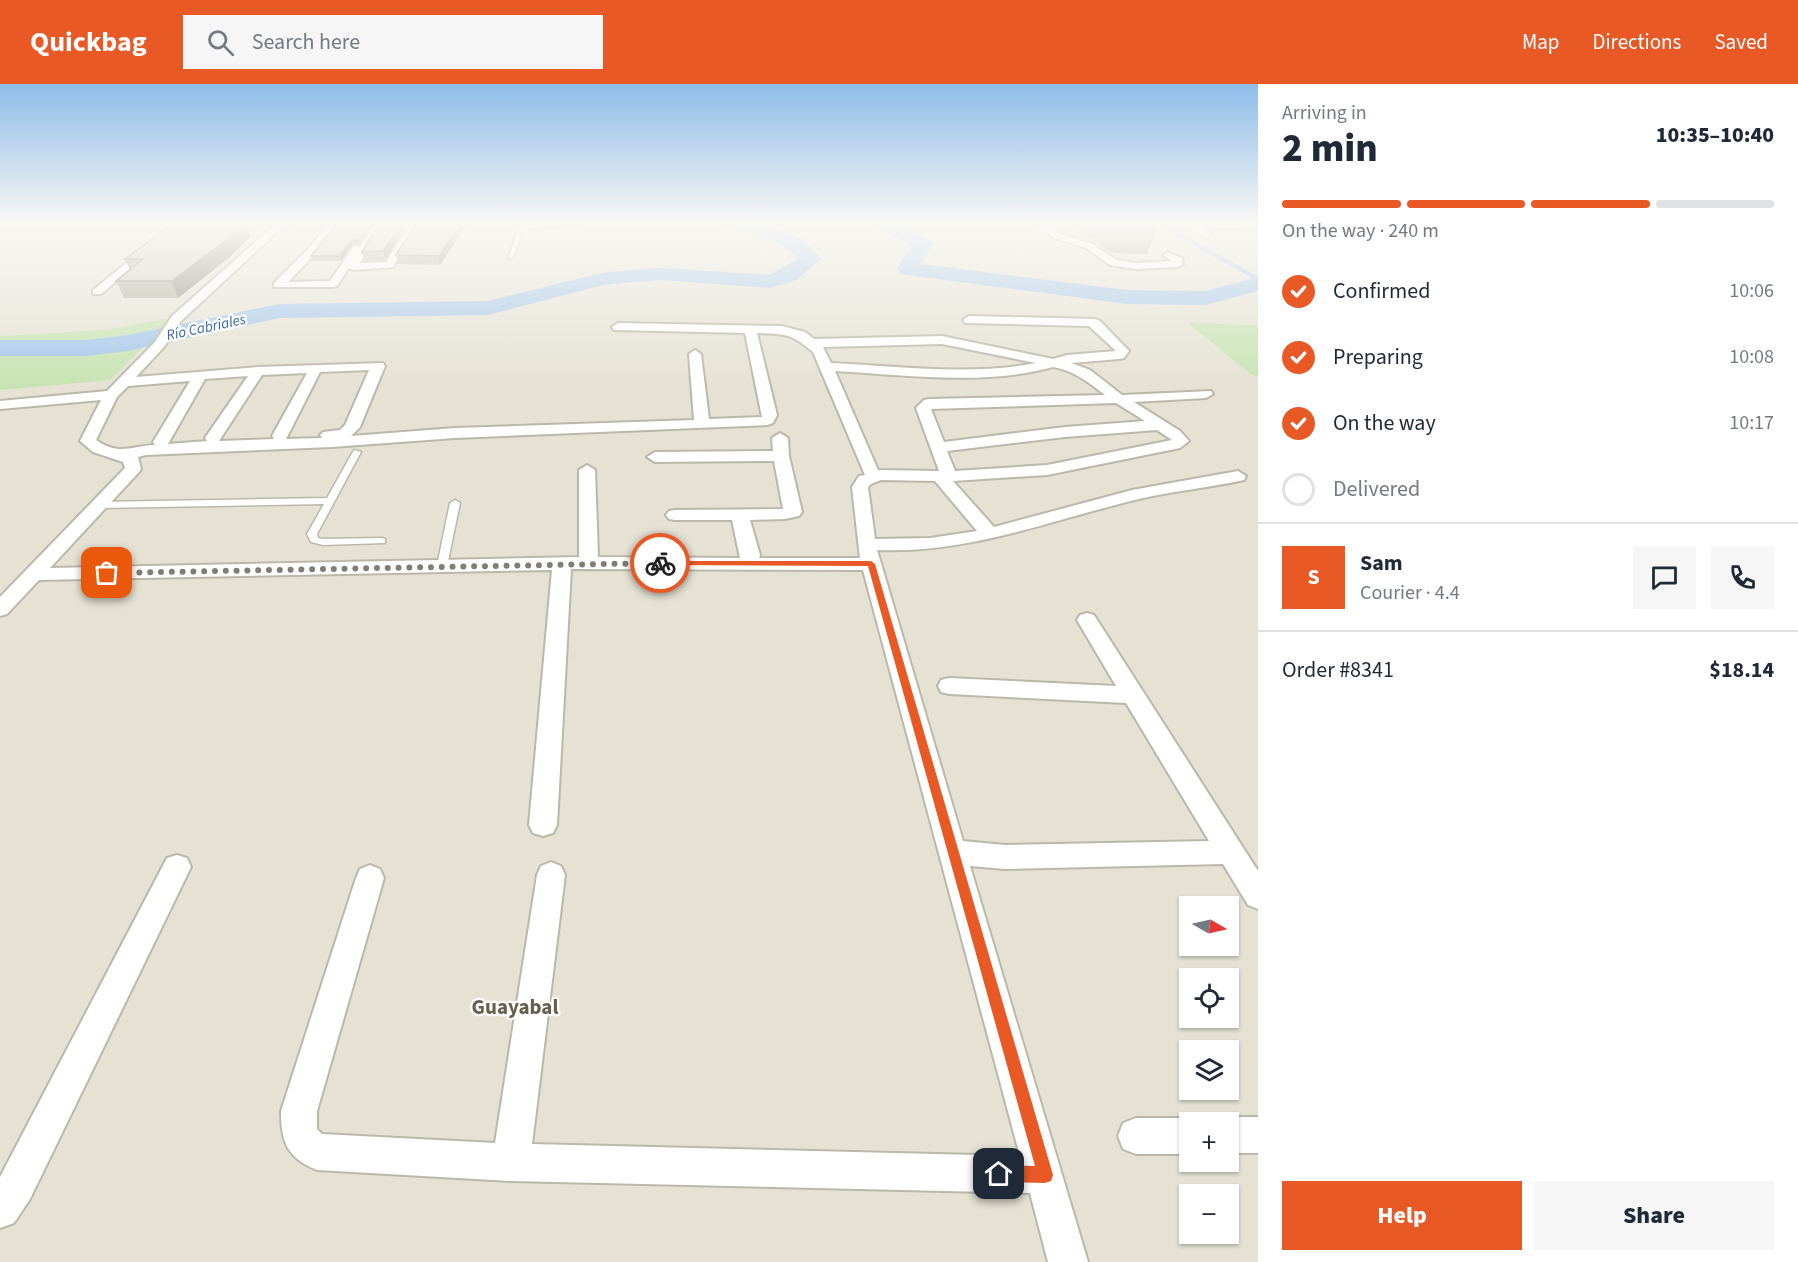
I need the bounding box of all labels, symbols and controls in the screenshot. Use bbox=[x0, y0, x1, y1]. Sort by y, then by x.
search box bbox=[183, 15, 603, 69]
text: Quickbag bbox=[30, 22, 147, 62]
icon: search bbox=[204, 26, 237, 59]
text: Search here bbox=[252, 26, 360, 58]
text: Map bbox=[1522, 27, 1560, 57]
text: Directions bbox=[1593, 27, 1681, 57]
text: Saved bbox=[1714, 27, 1768, 57]
text: Arriving in bbox=[1282, 99, 1367, 127]
text: 10:35–10:40 bbox=[1656, 119, 1774, 151]
text: 2 min bbox=[1282, 121, 1378, 177]
text: On the way · 240 m bbox=[1282, 217, 1439, 245]
icon: check bbox=[1282, 275, 1315, 308]
text: Confirmed bbox=[1333, 275, 1430, 307]
text: 10:06 bbox=[1729, 277, 1774, 305]
water label: Río Cabriales bbox=[164, 309, 248, 346]
icon: check bbox=[1282, 341, 1315, 374]
text: Preparing bbox=[1333, 341, 1423, 373]
text: 10:08 bbox=[1729, 343, 1774, 371]
icon: check bbox=[1282, 407, 1315, 440]
text: On the way bbox=[1333, 407, 1436, 439]
text: 10:17 bbox=[1729, 409, 1774, 437]
text: Delivered bbox=[1333, 473, 1420, 505]
courier bbox=[630, 533, 690, 593]
button: chat bbox=[1633, 546, 1696, 609]
button: phone bbox=[1711, 546, 1774, 609]
pin bbox=[81, 547, 132, 598]
icon: bike bbox=[644, 547, 677, 580]
text: Sam bbox=[1360, 547, 1403, 579]
icon: bag bbox=[90, 556, 123, 589]
text: S bbox=[1307, 561, 1320, 593]
text: Courier · 4.4 bbox=[1360, 579, 1460, 607]
text: Order #8341 bbox=[1282, 654, 1394, 686]
text: $18.14 bbox=[1709, 654, 1774, 686]
north arrow bbox=[1179, 896, 1239, 956]
map controls bbox=[1179, 896, 1239, 1244]
button: locate bbox=[1179, 968, 1239, 1028]
district label: Guayabal bbox=[472, 992, 558, 1022]
button: layers bbox=[1179, 1040, 1239, 1100]
button: + bbox=[1179, 1112, 1239, 1172]
pin bbox=[973, 1148, 1024, 1199]
icon: home bbox=[982, 1157, 1015, 1190]
button: Help bbox=[1282, 1181, 1522, 1250]
button: Share bbox=[1534, 1181, 1774, 1250]
button: − bbox=[1179, 1184, 1239, 1244]

